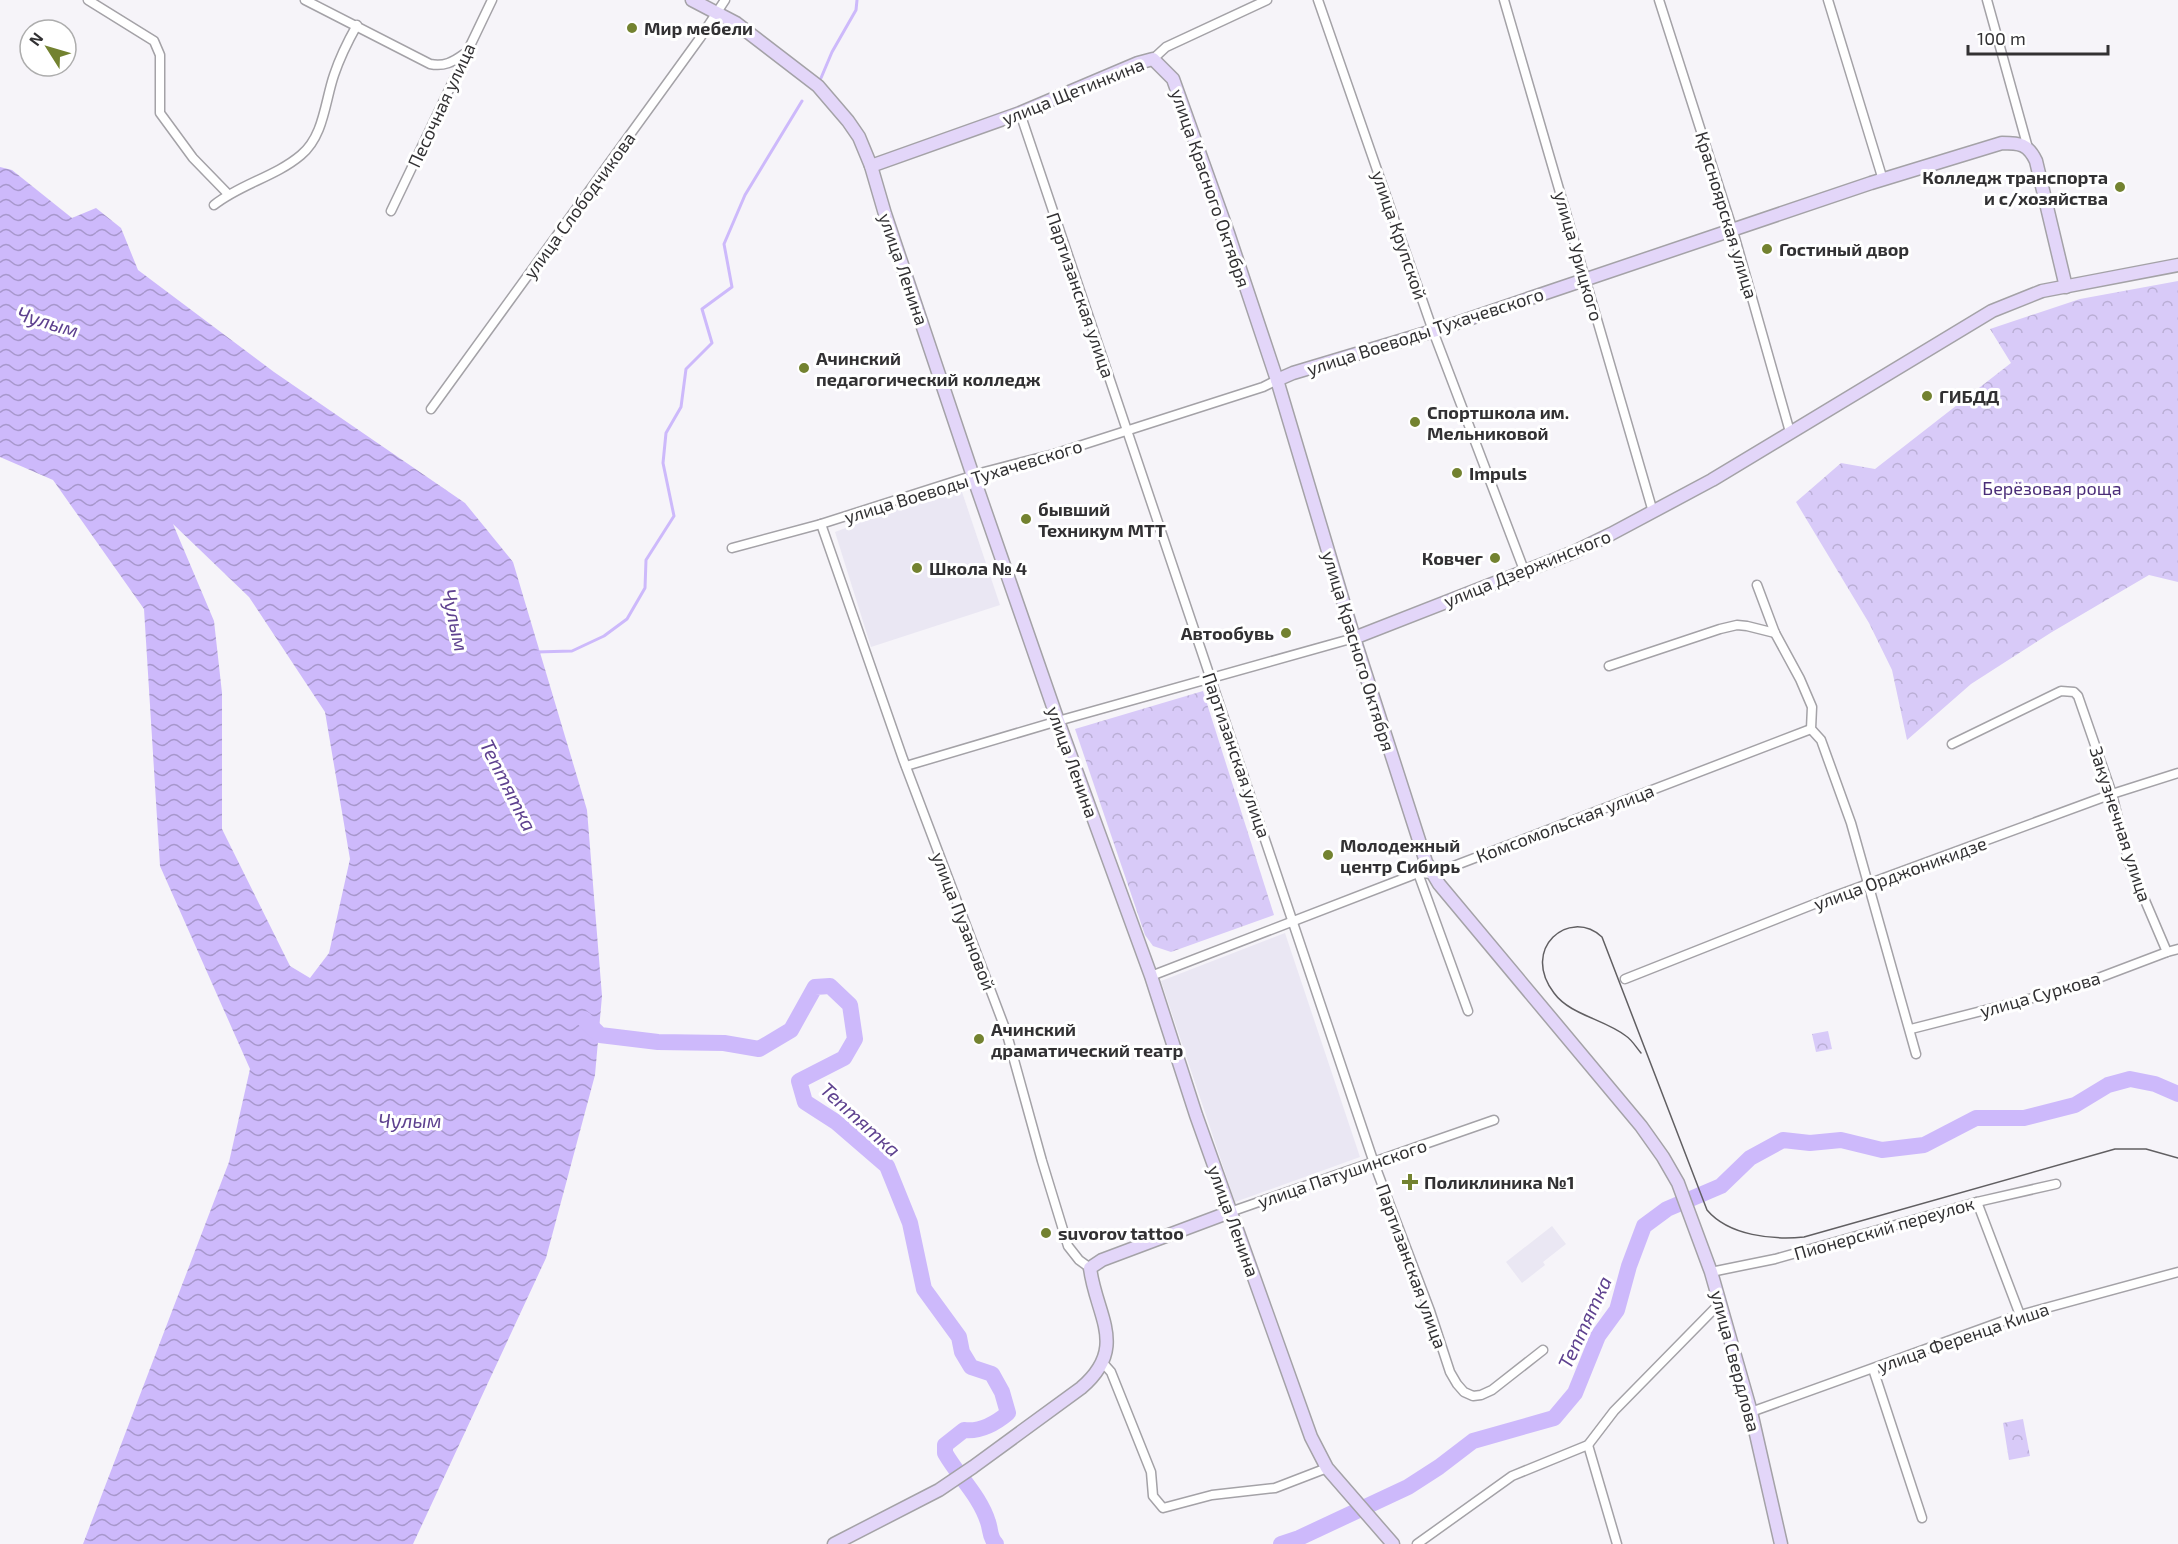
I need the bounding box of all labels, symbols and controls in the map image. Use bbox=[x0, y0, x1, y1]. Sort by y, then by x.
place label: Мир мебели bbox=[644, 17, 753, 39]
north arrow bbox=[18, 18, 78, 78]
scale bar bbox=[1968, 18, 2108, 56]
marker: Мир мебели bbox=[625, 21, 639, 35]
text: 100 m bbox=[1977, 27, 2026, 49]
text: N bbox=[25, 28, 47, 49]
street label: Песочная улица bbox=[403, 39, 479, 171]
street label: улица Щетинкина bbox=[999, 52, 1147, 130]
street label: улица Красного Октября bbox=[1167, 86, 1255, 290]
street label: улица Слободчикова bbox=[518, 128, 640, 282]
street label: Красноярская улица bbox=[1691, 129, 1763, 301]
place label: Колледж транспорта и с/хозяйства bbox=[1922, 166, 2108, 209]
street label: улица Крупской bbox=[1368, 168, 1432, 302]
marker: Колледж транспорта и с/хозяйства bbox=[2113, 180, 2127, 194]
street label: улица Урицкого bbox=[1550, 189, 1608, 323]
street label: Партизанская улица bbox=[1042, 209, 1120, 381]
street label: улица Ленина bbox=[875, 210, 933, 328]
place label: Гостиный двор bbox=[1779, 238, 1909, 260]
marker: Гостиный двор bbox=[1760, 242, 1774, 256]
street label: улица Воеводы Тухачевского bbox=[1304, 282, 1546, 380]
water label: Чулым bbox=[14, 300, 82, 342]
place label: Ачинский педагогический колледж bbox=[816, 347, 1041, 390]
marker: Ачинский педагогический колледж bbox=[797, 361, 811, 375]
place label: ГИБДД bbox=[1939, 385, 1999, 407]
marker: ГИБДД bbox=[1920, 389, 1934, 403]
place label: Спортшкола им. Мельниковой bbox=[1427, 401, 1569, 444]
marker: Спортшкола им. Мельниковой bbox=[1408, 415, 1422, 429]
street label: улица Воеводы Тухачевского bbox=[841, 434, 1085, 528]
place label: Impuls bbox=[1469, 462, 1527, 484]
marker: Impuls bbox=[1450, 466, 1464, 480]
park label: Берёзовая роща bbox=[1982, 477, 2122, 499]
place label: бывший Техникум МТТ bbox=[1038, 498, 1166, 541]
marker: бывший Техникум МТТ bbox=[1019, 512, 1033, 526]
street label: улица Дзержинского bbox=[1440, 524, 1614, 612]
place label: Ковчег bbox=[1422, 547, 1484, 569]
street label: улица Красного Октября bbox=[1318, 548, 1400, 754]
marker: Ковчег bbox=[1488, 551, 1502, 565]
place label: Школа № 4 bbox=[929, 557, 1027, 579]
marker: Школа № 4 bbox=[910, 561, 924, 575]
water label: Чулым bbox=[438, 587, 474, 653]
place label: Автообувь bbox=[1181, 622, 1274, 644]
marker: Автообувь bbox=[1279, 626, 1293, 640]
street label: Партизанская улица bbox=[1198, 669, 1276, 841]
street label: улица Ленина bbox=[1043, 703, 1103, 821]
water label: Тептятка bbox=[476, 735, 542, 835]
street label: Закузнечная улица bbox=[2085, 743, 2157, 905]
street label: Комсомольская улица bbox=[1473, 779, 1657, 867]
street label: улица Орджоникидзе bbox=[1811, 831, 1989, 915]
place label: Молодежный центр Сибирь bbox=[1340, 834, 1460, 877]
marker: Молодежный центр Сибирь bbox=[1321, 848, 1335, 862]
street label: улица Пузановой bbox=[928, 849, 1000, 993]
street label: улица Суркова bbox=[1977, 966, 2103, 1022]
place label: Ачинский драматический театр bbox=[991, 1018, 1184, 1061]
marker: Ачинский драматический театр bbox=[972, 1032, 986, 1046]
water label: Тептятка bbox=[816, 1077, 906, 1161]
water label: Чулым bbox=[378, 1108, 442, 1132]
street label: улица Патушинского bbox=[1255, 1134, 1429, 1212]
street label: улица Ленина bbox=[1204, 1162, 1264, 1280]
place label: Поликлиника №1 bbox=[1424, 1171, 1574, 1193]
marker: Поликлиника №1 bbox=[1401, 1173, 1419, 1191]
street label: Партизанская улица bbox=[1372, 1181, 1452, 1351]
street label: Пионерский переулок bbox=[1791, 1192, 1977, 1264]
place label: suvorov tattoo bbox=[1058, 1222, 1184, 1244]
marker: suvorov tattoo bbox=[1039, 1226, 1053, 1240]
water label: Тептятка bbox=[1552, 1272, 1616, 1372]
street label: улица Свердлова bbox=[1707, 1288, 1765, 1434]
street label: улица Ференца Киша bbox=[1874, 1297, 2052, 1377]

